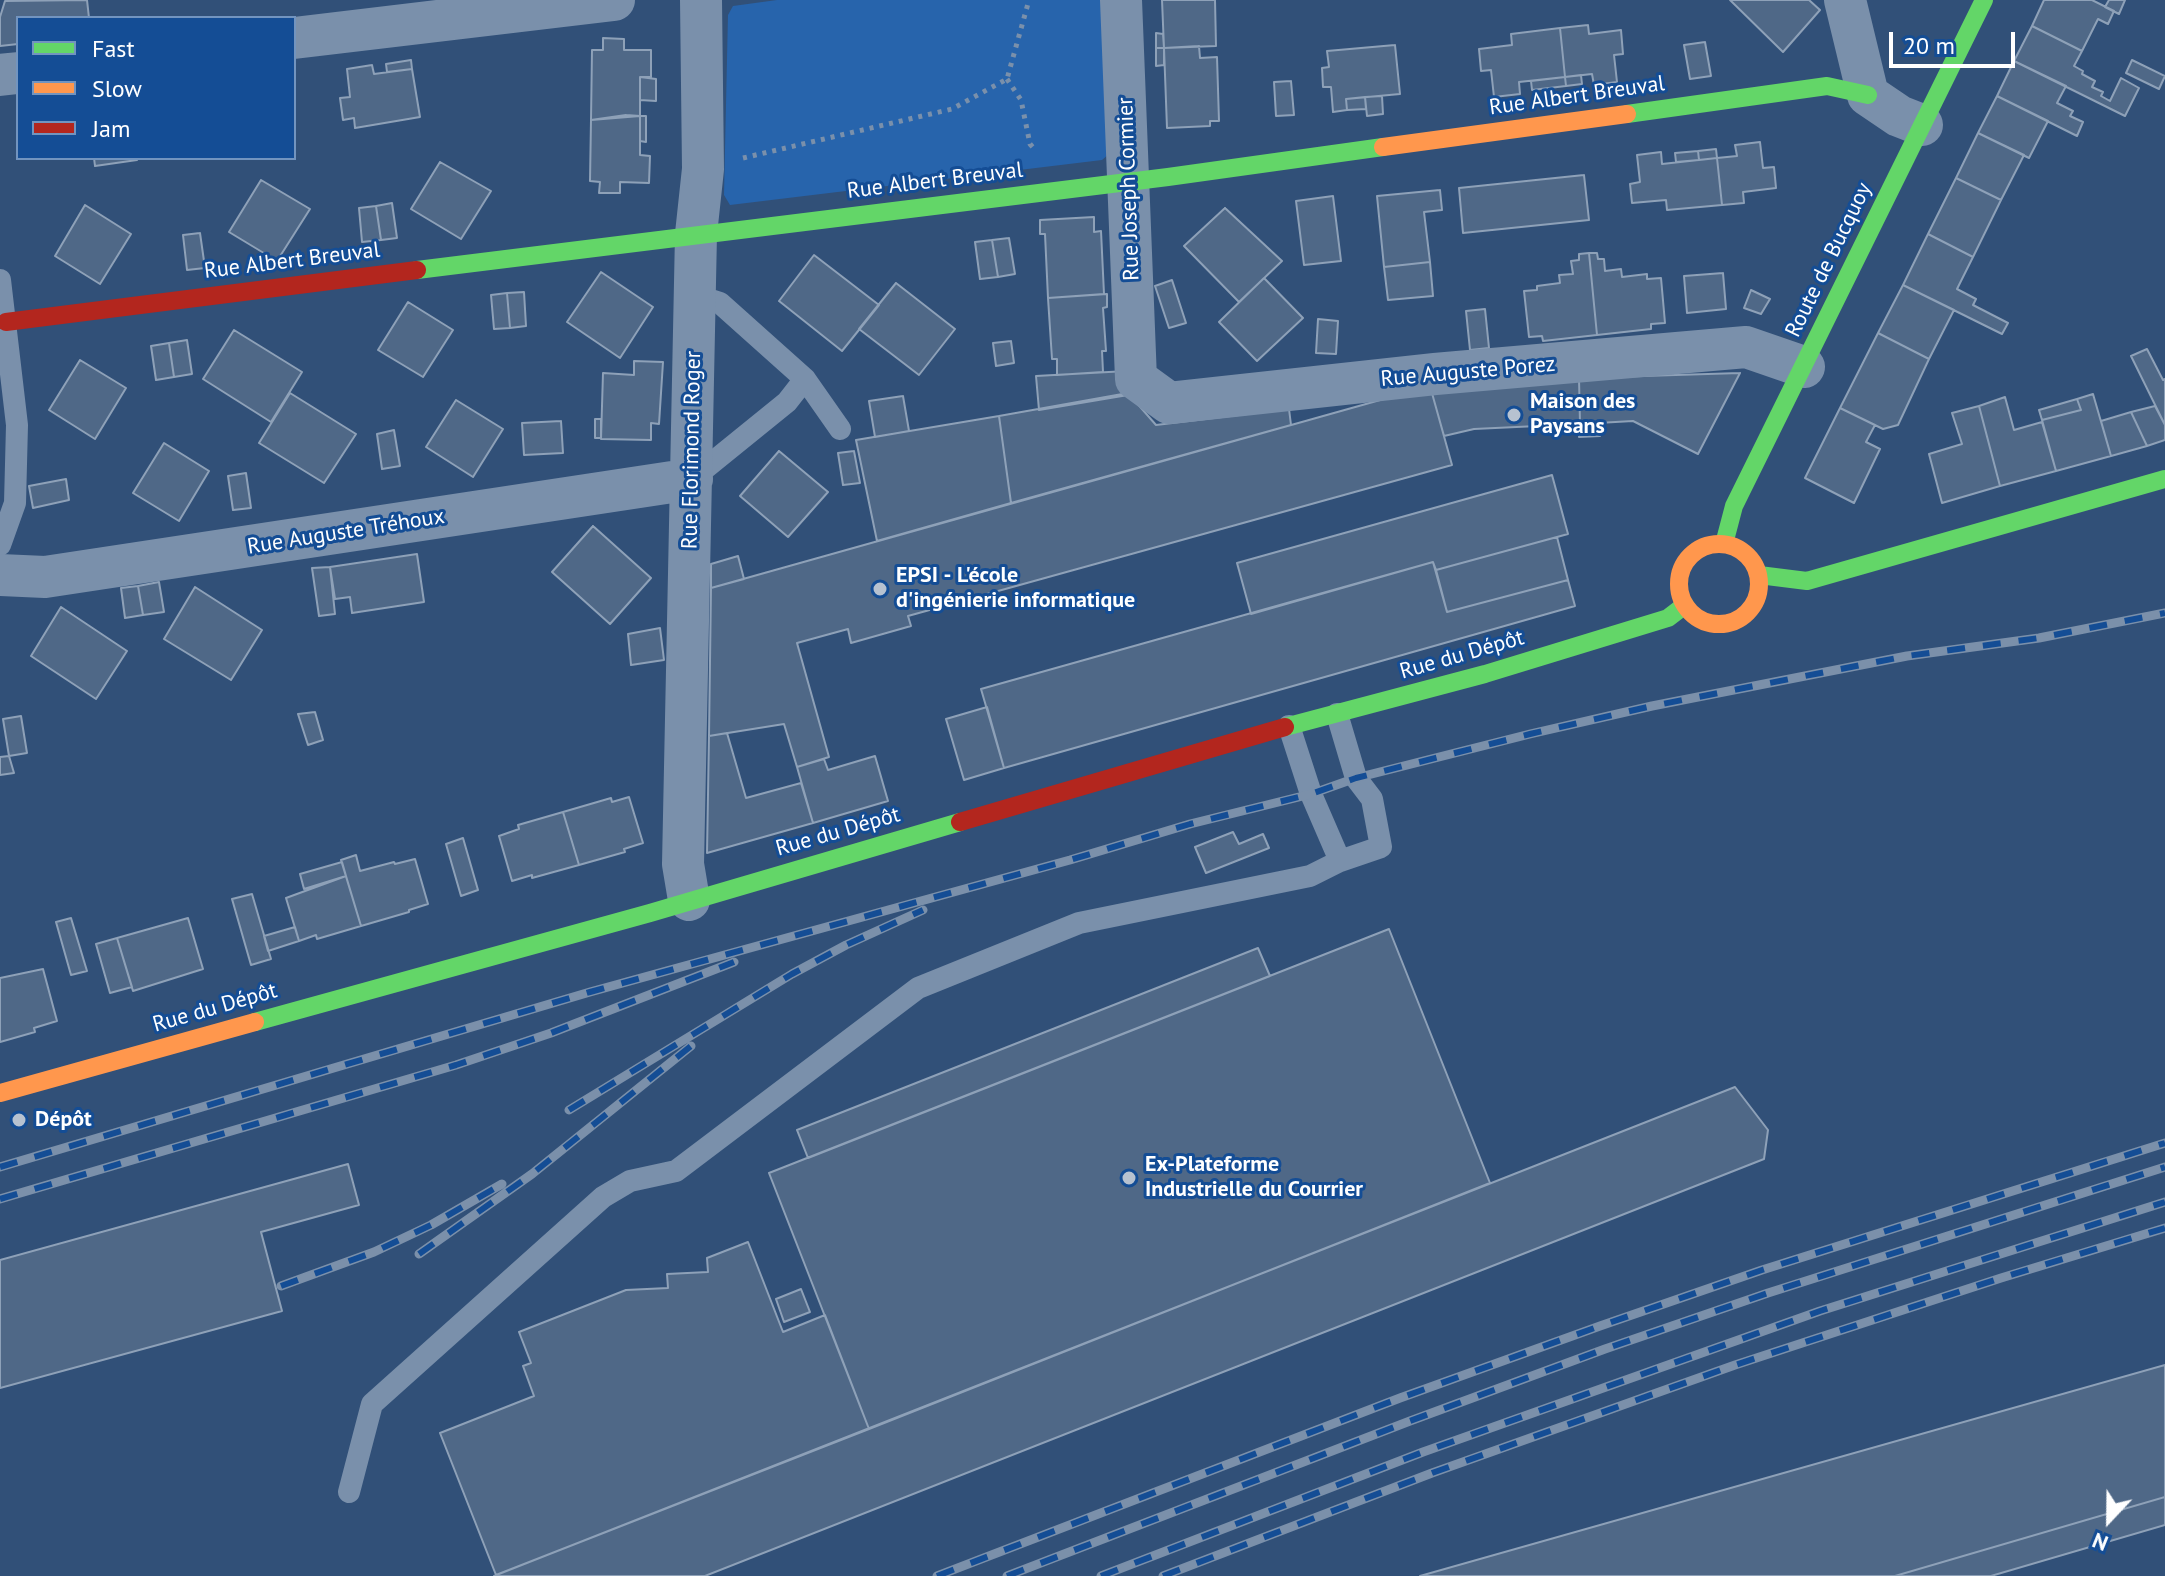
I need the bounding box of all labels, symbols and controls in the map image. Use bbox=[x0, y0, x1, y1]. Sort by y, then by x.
legend bbox=[16, 16, 296, 160]
scale bar bbox=[1893, 16, 2019, 66]
text: 20 m bbox=[1903, 30, 1955, 61]
text: Fast bbox=[92, 33, 135, 64]
street label: Rue Albert Breuval bbox=[1488, 71, 1666, 121]
text: Slow bbox=[92, 73, 142, 104]
street label: Rue Joseph Cormier bbox=[1113, 97, 1145, 281]
text: Jam bbox=[92, 113, 130, 144]
street label: Rue Albert Breuval bbox=[846, 157, 1024, 205]
street label: Route de Bucquoy bbox=[1780, 179, 1878, 341]
street label: Rue Albert Breuval bbox=[203, 237, 381, 285]
street label: Rue Florimond Roger bbox=[677, 351, 707, 549]
street label: Rue Auguste Porez bbox=[1380, 351, 1556, 393]
place label: Maison des Paysans bbox=[1530, 389, 1635, 440]
marker: Maison des Paysans bbox=[1505, 406, 1523, 424]
street label: Rue Auguste Tréhoux bbox=[246, 503, 446, 561]
place label: EPSI - L'école d'ingénierie informatique bbox=[896, 563, 1135, 614]
marker: EPSI - L'école d'ingénierie informatique bbox=[871, 580, 889, 598]
street label: Rue du Dépôt bbox=[1397, 625, 1527, 685]
street label: Rue du Dépôt bbox=[773, 802, 903, 862]
street label: Rue du Dépôt bbox=[150, 978, 280, 1038]
place label: Dépôt bbox=[35, 1107, 92, 1133]
marker: Dépôt bbox=[10, 1111, 28, 1129]
place label: Ex-Plateforme Industrielle du Courrier bbox=[1145, 1152, 1363, 1204]
marker: Ex-Plateforme Industrielle du Courrier bbox=[1120, 1169, 1138, 1187]
north arrow bbox=[2069, 1480, 2149, 1560]
text: N bbox=[2088, 1527, 2112, 1558]

